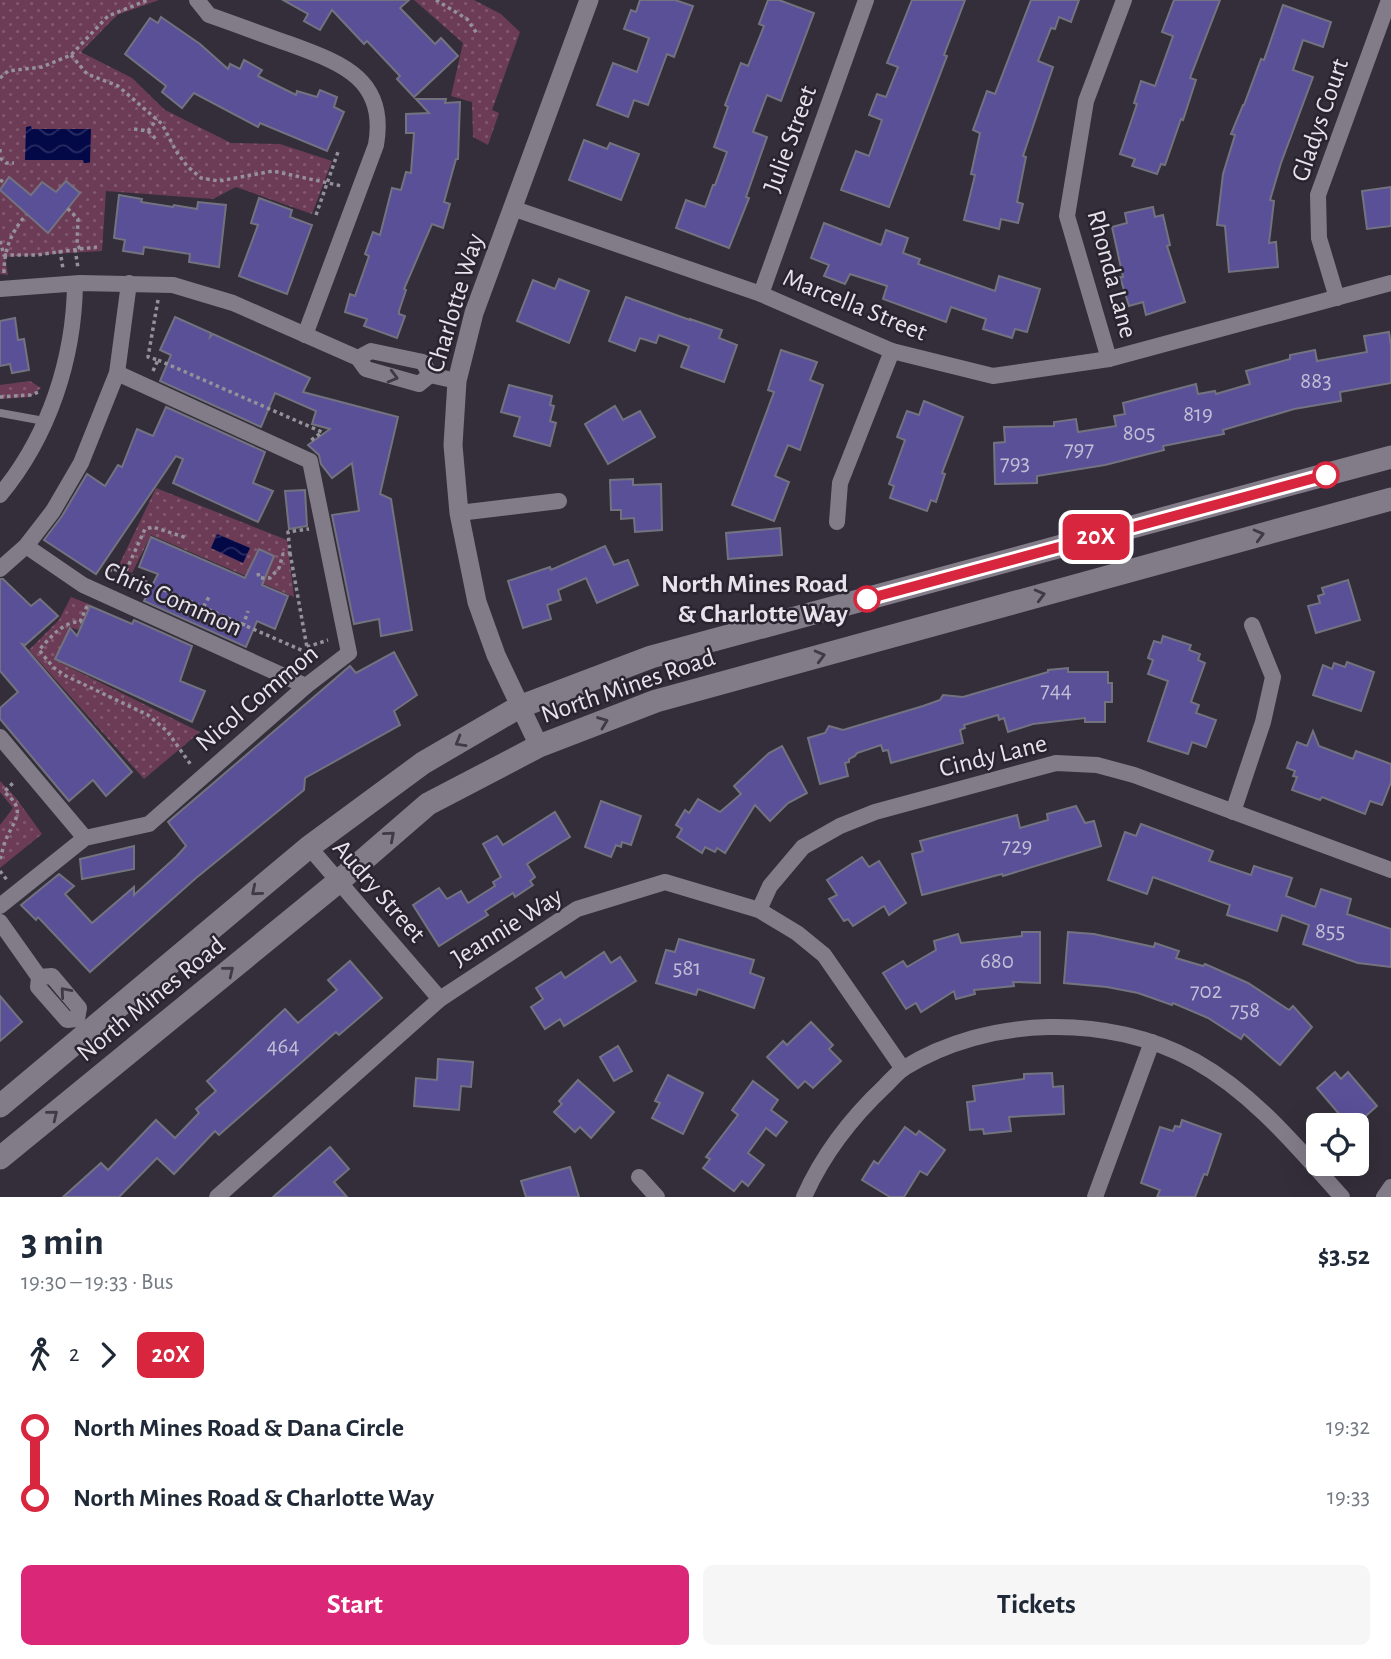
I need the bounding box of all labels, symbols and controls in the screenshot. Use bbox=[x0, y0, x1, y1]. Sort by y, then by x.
street label: Gladys Court bbox=[1287, 55, 1353, 185]
street label: Julie Street bbox=[759, 82, 821, 196]
street label: Rhonda Lane bbox=[1082, 207, 1142, 341]
street label: Charlotte Way bbox=[422, 231, 488, 375]
street label: Marcella Street bbox=[779, 264, 931, 346]
one-way arrow bbox=[387, 368, 399, 383]
house number: 883 bbox=[1300, 370, 1332, 393]
house number: 819 bbox=[1183, 403, 1213, 426]
house number: 805 bbox=[1123, 422, 1155, 445]
house number: 797 bbox=[1064, 438, 1094, 461]
house number: 793 bbox=[1000, 452, 1030, 475]
unlabelled marker bbox=[1313, 462, 1339, 488]
line badge: 20X bbox=[1056, 514, 1136, 560]
text: 20X bbox=[1077, 525, 1115, 549]
one-way arrow bbox=[1253, 529, 1265, 543]
street label: Chris Common bbox=[100, 557, 246, 641]
place label: North Mines Road & Charlotte Way bbox=[661, 571, 848, 627]
marker: North Mines Road & Charlotte Way bbox=[854, 586, 880, 612]
one-way arrow bbox=[1033, 589, 1045, 604]
street label: Nicol Common bbox=[191, 640, 323, 756]
street label: North Mines Road bbox=[538, 644, 718, 728]
one-way arrow bbox=[814, 650, 826, 664]
house number: 744 bbox=[1040, 679, 1072, 702]
one-way arrow bbox=[596, 716, 608, 730]
street label: Cindy Lane bbox=[936, 730, 1050, 782]
one-way arrow bbox=[455, 733, 468, 746]
one-way arrow bbox=[382, 832, 395, 844]
street label: Audry Street bbox=[328, 835, 430, 947]
house number: 729 bbox=[1002, 835, 1032, 858]
one-way arrow bbox=[252, 883, 265, 895]
street label: Jeannie Way bbox=[447, 883, 567, 971]
house number: 855 bbox=[1315, 920, 1345, 943]
street label: North Mines Road bbox=[72, 932, 230, 1066]
house number: 680 bbox=[980, 950, 1014, 973]
house number: 581 bbox=[673, 957, 701, 980]
one-way arrow bbox=[221, 967, 234, 979]
house number: 702 bbox=[1190, 980, 1222, 1003]
one-way arrow bbox=[61, 987, 73, 1000]
house number: 758 bbox=[1230, 999, 1260, 1022]
house number: 464 bbox=[267, 1035, 299, 1058]
one-way arrow bbox=[45, 1110, 57, 1123]
map controls bbox=[1306, 1113, 1369, 1176]
button: locate bbox=[1306, 1113, 1369, 1176]
text: 3 min bbox=[21, 1224, 104, 1262]
text: $3.52 bbox=[1318, 1243, 1370, 1269]
text: 19:30 – 19:33 · Bus bbox=[21, 1271, 174, 1294]
icon: walk bbox=[21, 1336, 59, 1374]
icon: forward bbox=[89, 1336, 127, 1374]
text: 2 bbox=[69, 1343, 79, 1366]
text: 20X bbox=[151, 1343, 190, 1367]
text: North Mines Road & Dana Circle bbox=[73, 1415, 404, 1441]
text: 19:32 bbox=[1326, 1416, 1370, 1439]
text: North Mines Road & Charlotte Way bbox=[73, 1485, 434, 1511]
text: 19:33 bbox=[1327, 1486, 1370, 1509]
button: Start bbox=[21, 1565, 689, 1645]
button: Tickets bbox=[703, 1565, 1370, 1645]

